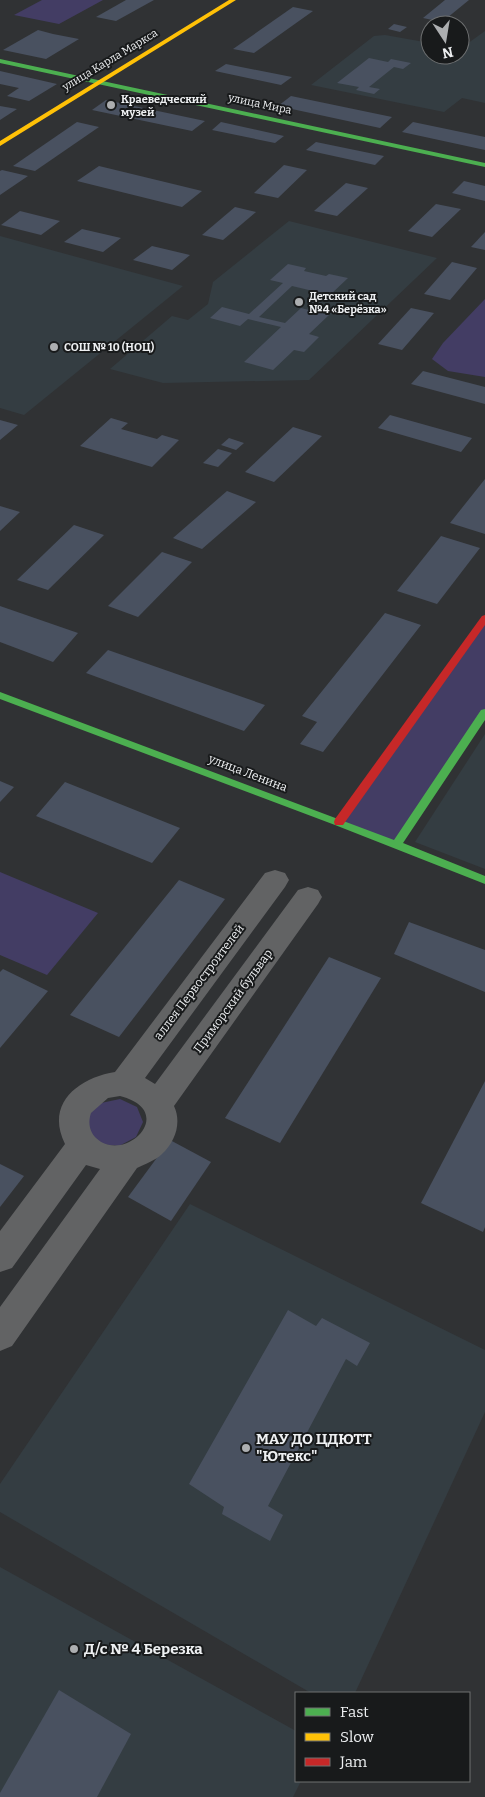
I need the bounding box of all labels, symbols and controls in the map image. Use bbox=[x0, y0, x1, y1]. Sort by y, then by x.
north arrow bbox=[420, 15, 470, 65]
street label: улица Карла Маркса bbox=[59, 26, 160, 94]
text: N bbox=[440, 43, 455, 62]
street label: улица Мира bbox=[226, 91, 293, 117]
place label: Краеведческий музей bbox=[121, 93, 207, 119]
marker: Краеведческий музей bbox=[105, 99, 117, 111]
place label: Детский сад №4 «Берёзка» bbox=[309, 290, 387, 316]
marker: Детский сад №4 «Берёзка» bbox=[293, 296, 305, 308]
marker: СОШ № 10 (НОЦ) bbox=[48, 341, 60, 353]
place label: СОШ № 10 (НОЦ) bbox=[64, 341, 155, 354]
street label: улица Ленина bbox=[206, 751, 290, 795]
street label: аллея Первостроителей bbox=[151, 921, 247, 1042]
street label: Приморский бульвар bbox=[191, 946, 275, 1056]
place label: МАУ ДО ЦДЮТТ "Ютекс" bbox=[256, 1430, 372, 1465]
marker: МАУ ДО ЦДЮТТ "Ютекс" bbox=[240, 1442, 252, 1454]
place label: Д/с № 4 Березка bbox=[84, 1640, 203, 1658]
marker: Д/с № 4 Березка bbox=[68, 1643, 80, 1655]
legend bbox=[295, 1692, 470, 1782]
text: Fast bbox=[340, 1703, 369, 1721]
text: Slow bbox=[340, 1728, 375, 1746]
text: Jam bbox=[339, 1753, 368, 1771]

